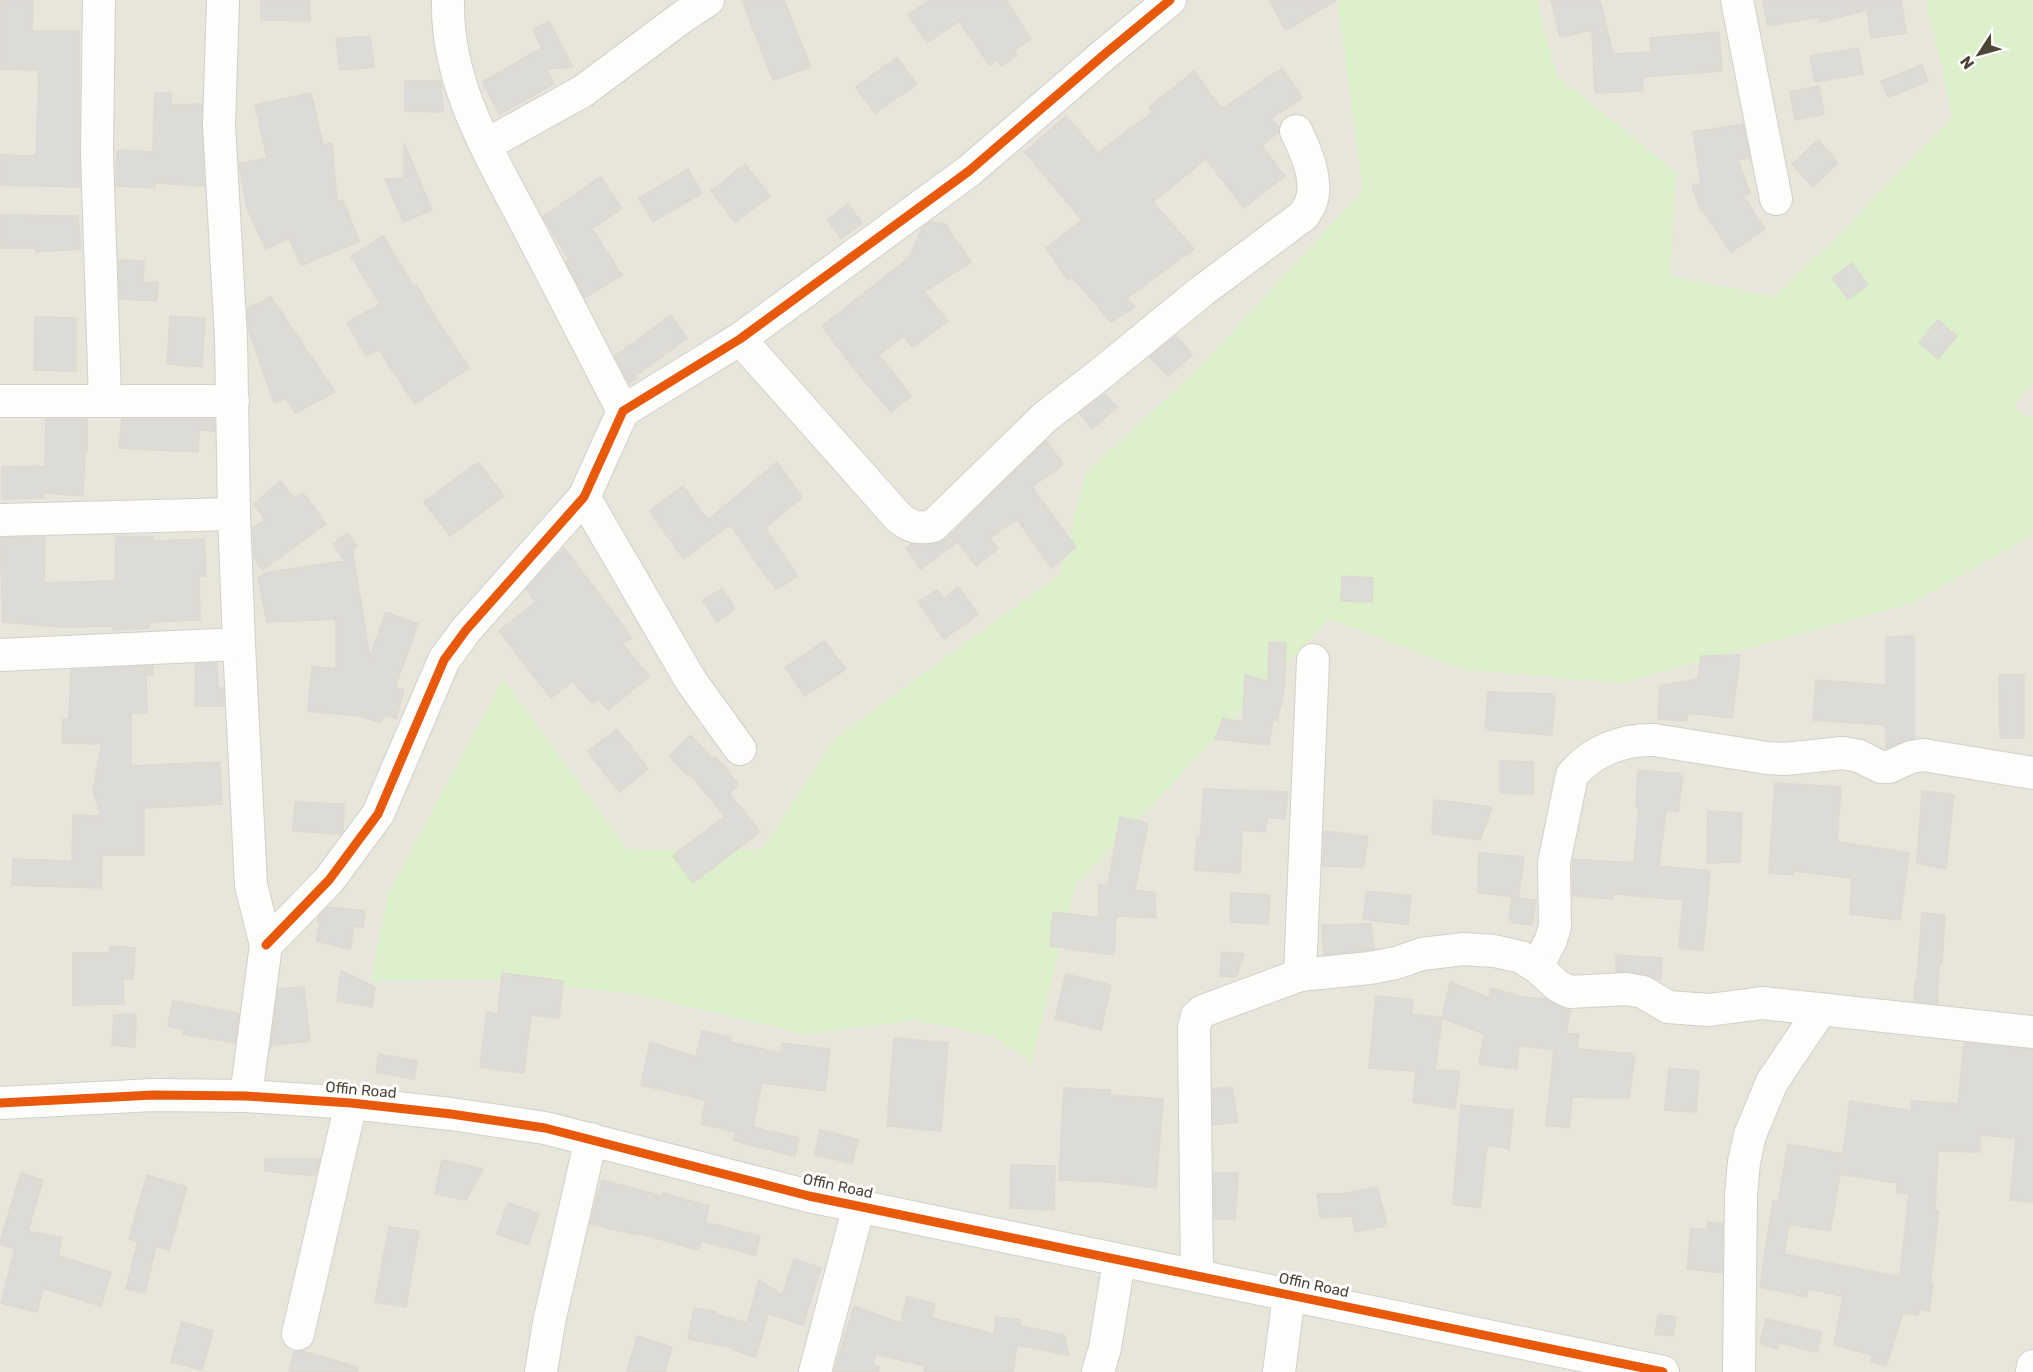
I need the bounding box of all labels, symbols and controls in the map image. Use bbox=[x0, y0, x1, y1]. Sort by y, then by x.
north arrow bbox=[1949, 24, 2009, 84]
text: N bbox=[1956, 52, 1978, 73]
street label: Offin Road bbox=[325, 1078, 397, 1102]
street label: Offin Road bbox=[801, 1170, 875, 1202]
street label: Offin Road bbox=[1277, 1269, 1351, 1301]

